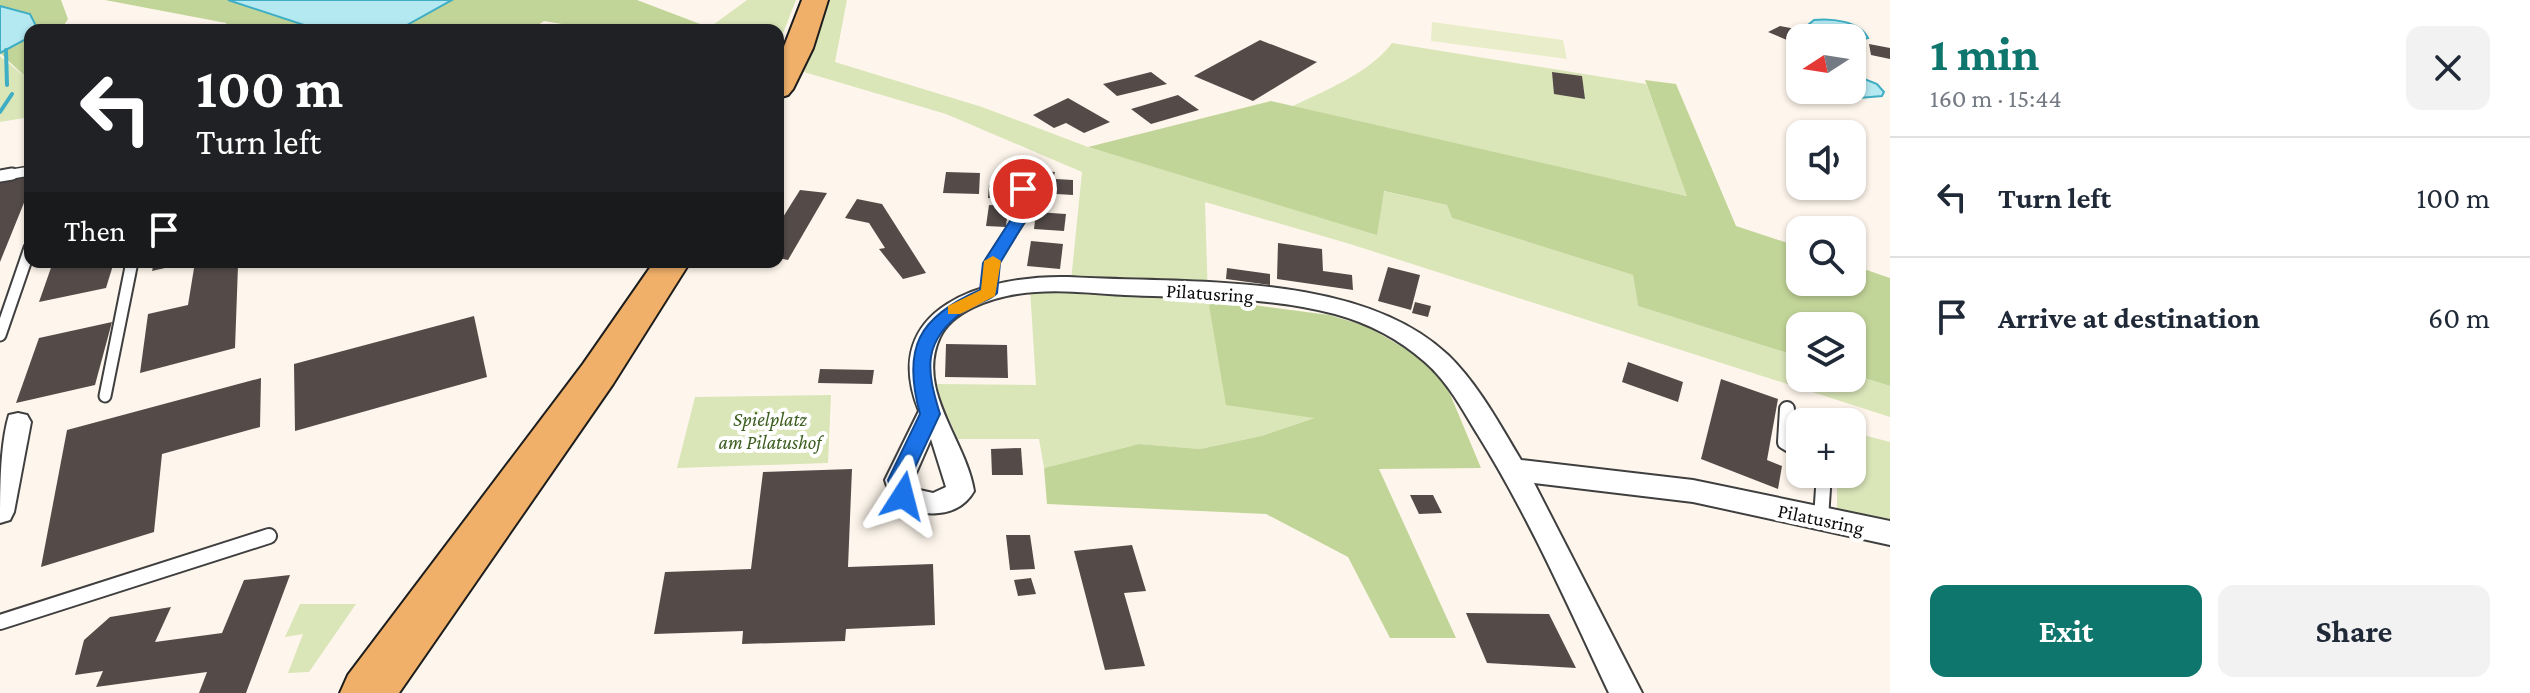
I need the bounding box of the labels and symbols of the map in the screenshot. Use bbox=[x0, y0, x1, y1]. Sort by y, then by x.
north arrow bbox=[1786, 24, 1866, 104]
pin bbox=[989, 155, 1057, 223]
street label: Pilatusring bbox=[1165, 279, 1255, 308]
park label: Spielplatz am Pilatushof bbox=[719, 408, 824, 454]
position arrow bbox=[861, 454, 945, 538]
street label: Pilatusring bbox=[1776, 499, 1866, 540]

